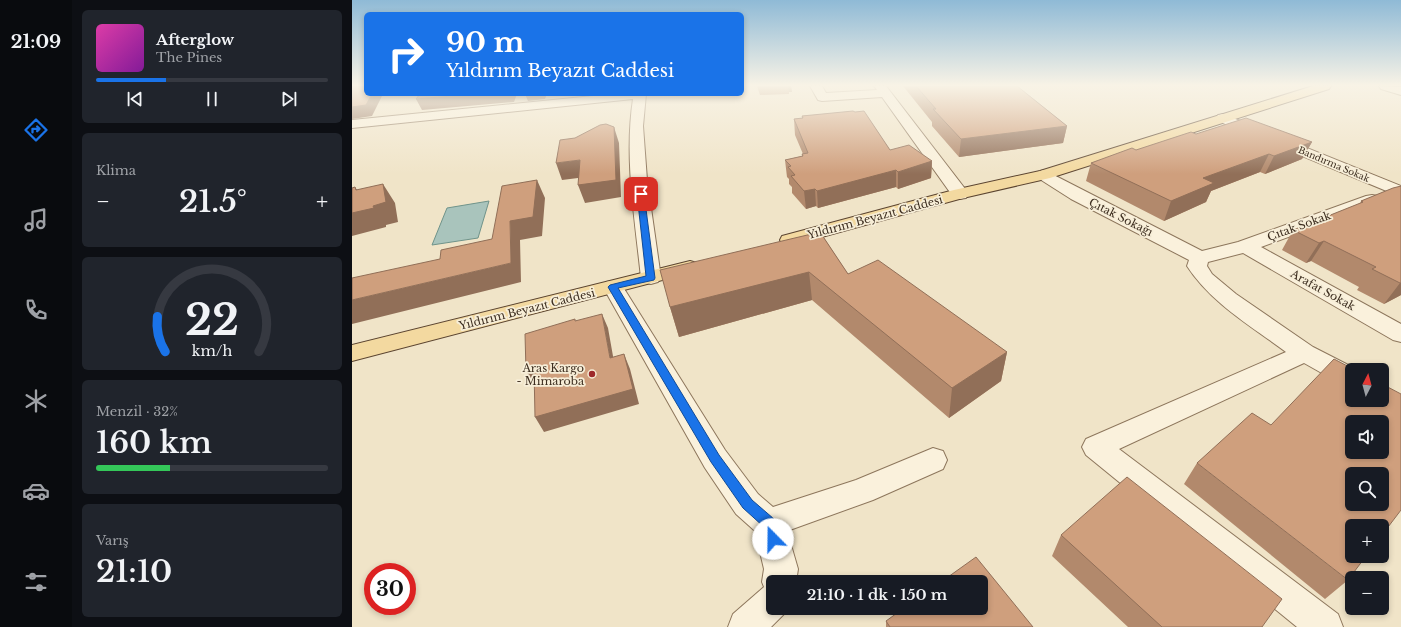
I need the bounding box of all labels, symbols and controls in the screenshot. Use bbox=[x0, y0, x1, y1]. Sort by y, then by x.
text: 90 m bbox=[446, 25, 524, 60]
icon: right bbox=[380, 28, 432, 80]
text: Afterglow bbox=[156, 30, 234, 49]
text: 21:09 bbox=[11, 31, 61, 53]
text: The Pines bbox=[156, 49, 222, 66]
text: Yıldırım Beyazıt Caddesi bbox=[446, 60, 674, 82]
icon: previous bbox=[124, 88, 146, 110]
icon: pause bbox=[201, 88, 223, 110]
icon: next bbox=[278, 88, 300, 110]
icon: directions bbox=[22, 116, 50, 144]
street label: Bandırma Sokak bbox=[1297, 144, 1372, 184]
text: Klima bbox=[96, 162, 136, 179]
pin bbox=[624, 177, 658, 211]
text: 21.5° bbox=[179, 183, 247, 220]
icon: arrive bbox=[630, 183, 652, 205]
text: − bbox=[96, 188, 110, 215]
text: + bbox=[316, 188, 328, 215]
street label: Yıldırım Beyazıt Caddesi bbox=[805, 192, 944, 242]
street label: Çıtak Sokağı bbox=[1087, 195, 1156, 239]
icon: music bbox=[22, 206, 50, 234]
street label: Çıtak Sokak bbox=[1265, 208, 1333, 244]
street label: Arafat Sokak bbox=[1287, 266, 1358, 314]
street label: Yıldırım Beyazıt Caddesi bbox=[457, 285, 597, 333]
text: 22 bbox=[185, 294, 239, 345]
icon: phone bbox=[22, 296, 50, 324]
text: km/h bbox=[192, 341, 232, 359]
place label: Aras Kargo - Mimaroba bbox=[517, 361, 585, 388]
north arrow bbox=[1345, 363, 1389, 407]
map controls bbox=[1345, 363, 1389, 615]
marker: Aras Kargo - Mimaroba bbox=[587, 369, 597, 379]
icon: climate bbox=[22, 387, 50, 415]
text: Menzil · 32% bbox=[96, 403, 178, 420]
button: sound bbox=[1345, 415, 1389, 459]
text: 160 km bbox=[96, 424, 212, 461]
button: search bbox=[1345, 467, 1389, 511]
icon: car bbox=[22, 477, 50, 505]
position arrow bbox=[752, 518, 794, 560]
button: + bbox=[1345, 519, 1389, 563]
text: Varış bbox=[96, 532, 129, 549]
text: 21:10 bbox=[96, 553, 172, 590]
speed limit sign: 30 bbox=[364, 563, 416, 615]
icon: filters bbox=[22, 568, 50, 596]
button: − bbox=[1345, 571, 1389, 615]
text: 21:10 · 1 dk · 150 m bbox=[807, 585, 947, 604]

